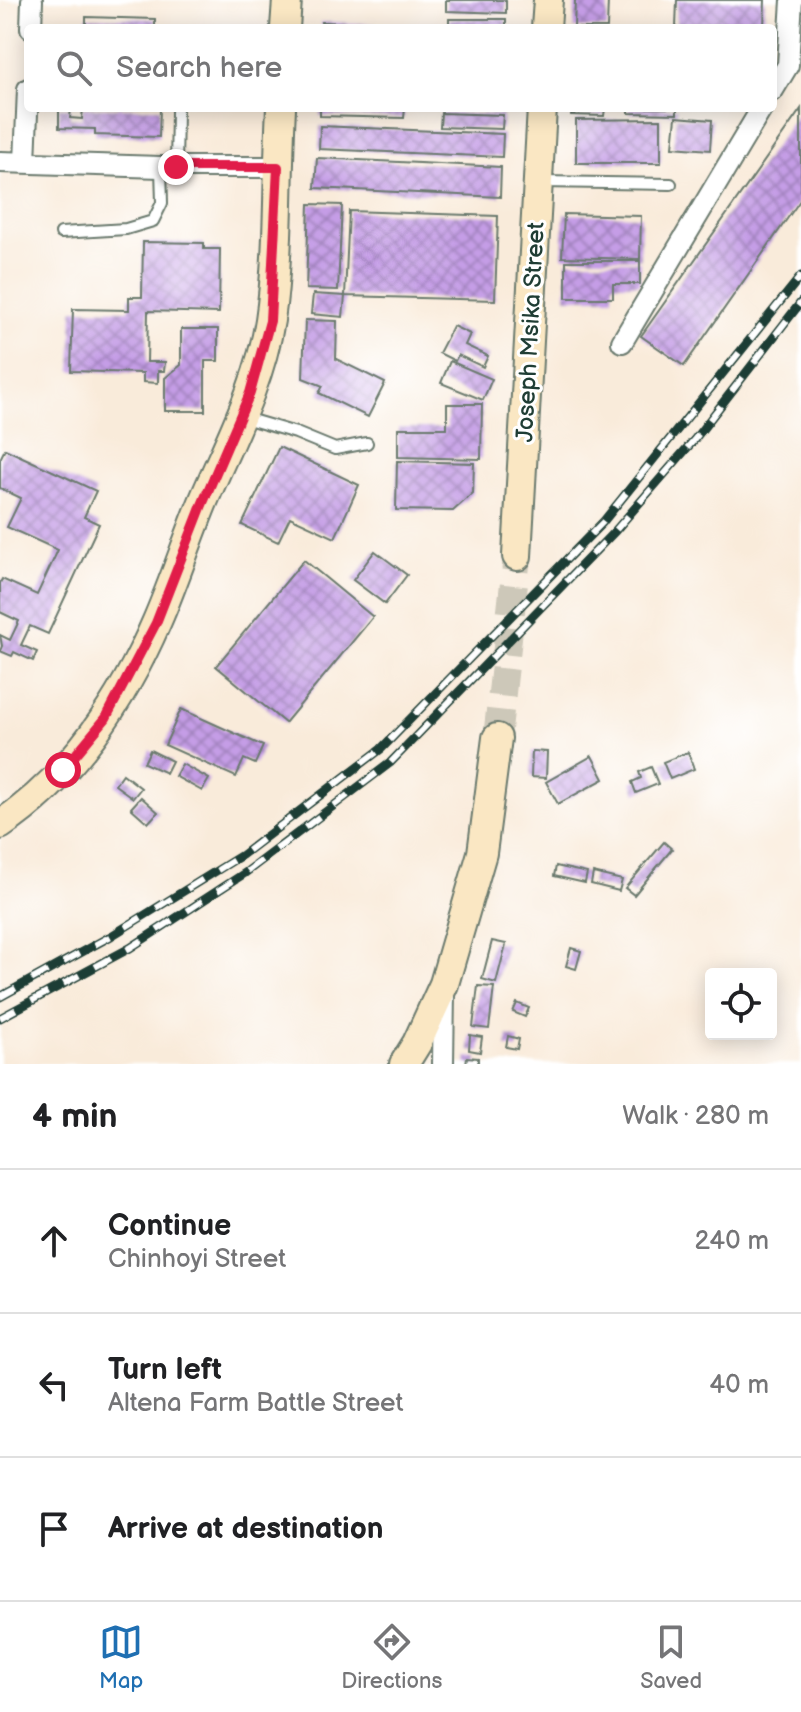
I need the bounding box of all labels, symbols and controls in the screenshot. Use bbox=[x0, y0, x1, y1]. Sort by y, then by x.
search box bbox=[24, 24, 777, 112]
icon: search bbox=[52, 46, 96, 90]
text: Search here bbox=[116, 50, 282, 86]
route end bbox=[158, 149, 194, 185]
street label: Joseph Msika Street bbox=[510, 221, 551, 443]
route start bbox=[45, 752, 81, 788]
map controls bbox=[705, 968, 777, 1040]
button: locate bbox=[705, 968, 777, 1040]
text: 4 min bbox=[32, 1096, 118, 1137]
text: Walk · 280 m bbox=[622, 1101, 769, 1132]
text: Continue bbox=[108, 1208, 231, 1244]
icon: ahead bbox=[32, 1219, 76, 1263]
text: 240 m bbox=[694, 1226, 769, 1257]
text: Chinhoyi Street bbox=[108, 1244, 286, 1275]
text: Turn left bbox=[108, 1352, 222, 1388]
icon: left bbox=[32, 1363, 76, 1407]
text: 40 m bbox=[709, 1370, 769, 1401]
text: Altena Farm Battle Street bbox=[108, 1388, 403, 1419]
icon: arrive bbox=[32, 1507, 76, 1551]
text: Arrive at destination bbox=[108, 1511, 384, 1547]
tab: Map bbox=[99, 1620, 143, 1695]
tab: Directions bbox=[341, 1620, 442, 1695]
tab: Saved bbox=[640, 1620, 702, 1695]

